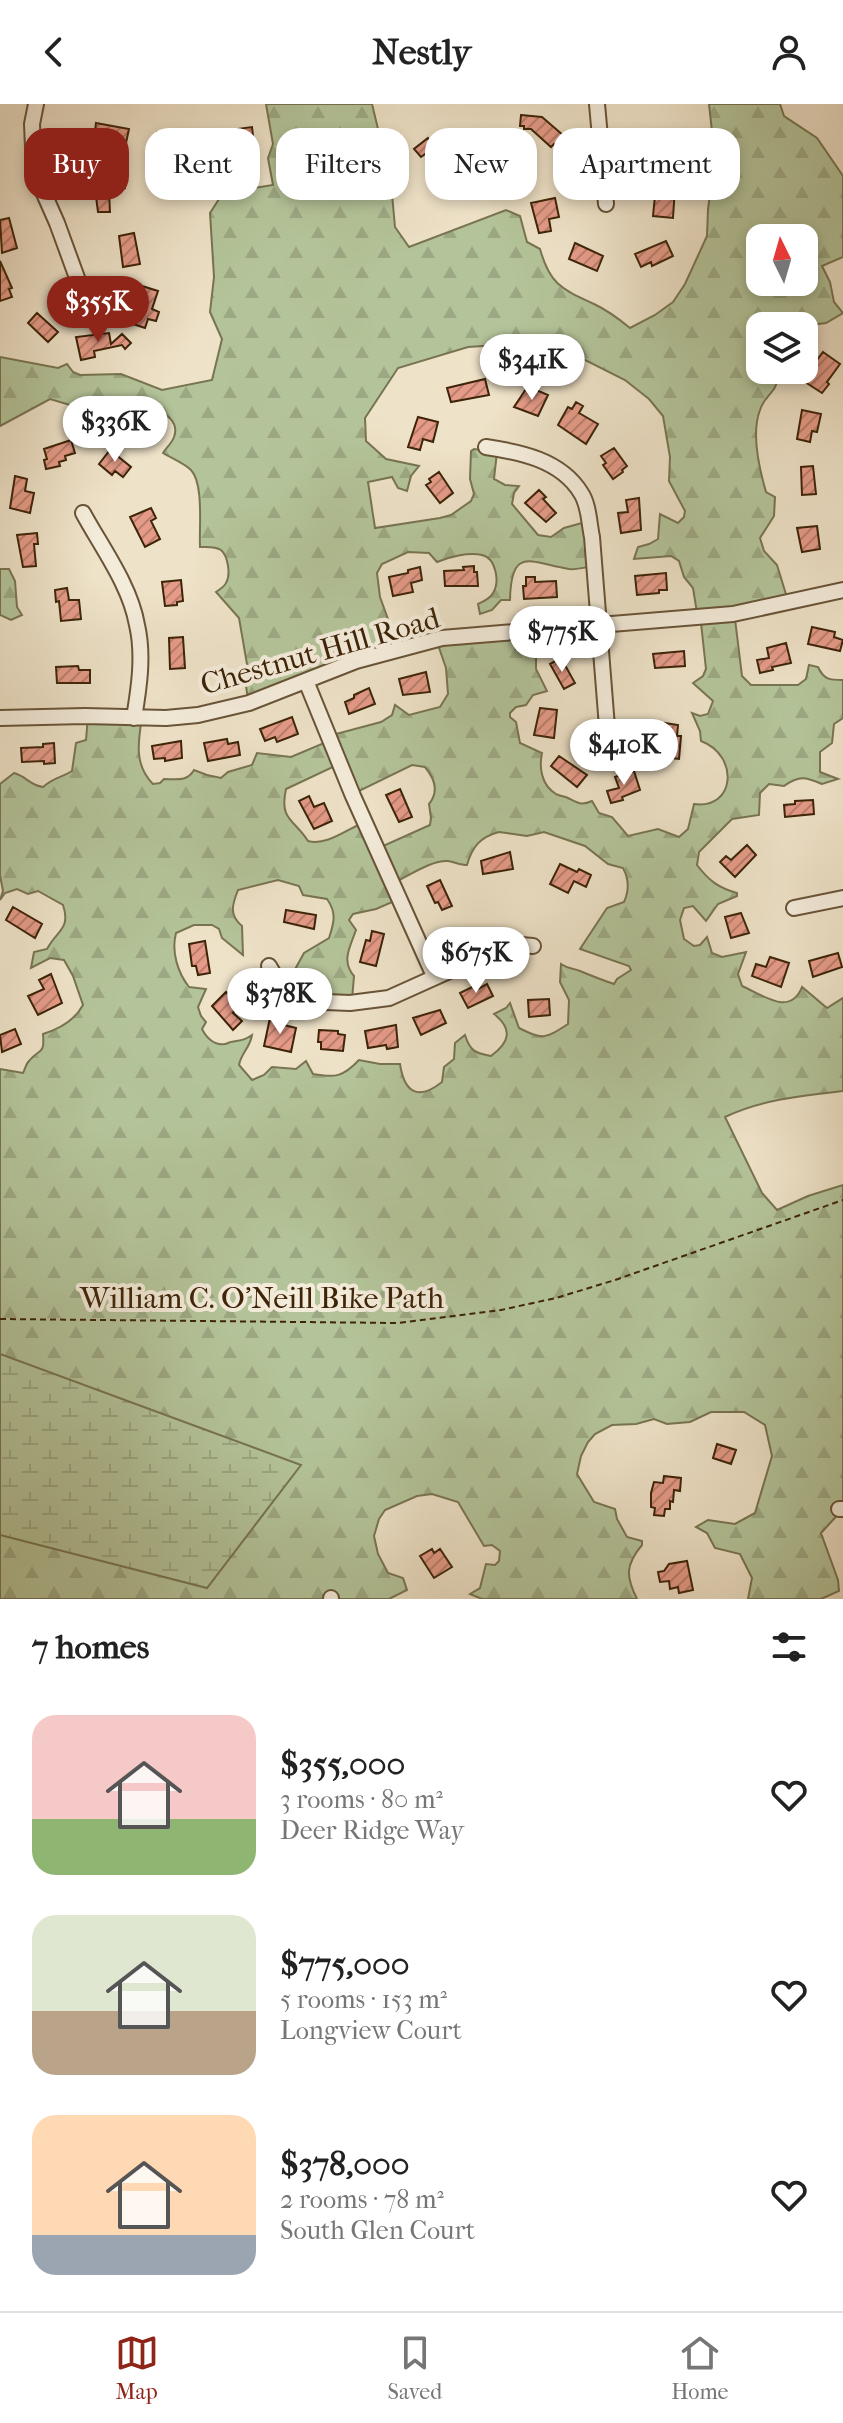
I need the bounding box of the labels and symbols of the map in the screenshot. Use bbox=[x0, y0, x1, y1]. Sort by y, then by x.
north arrow bbox=[746, 224, 818, 296]
pin: $355K bbox=[42, 276, 154, 344]
pin: $341K bbox=[476, 334, 588, 402]
pin: $336K bbox=[59, 396, 171, 464]
street label: Chestnut Hill Road bbox=[197, 600, 444, 702]
pin: $775K bbox=[506, 606, 618, 674]
pin: $410K bbox=[568, 719, 680, 787]
pin: $675K bbox=[420, 927, 532, 995]
pin: $378K bbox=[224, 968, 336, 1036]
street label: William C. O'Neill Bike Path bbox=[79, 1281, 444, 1316]

